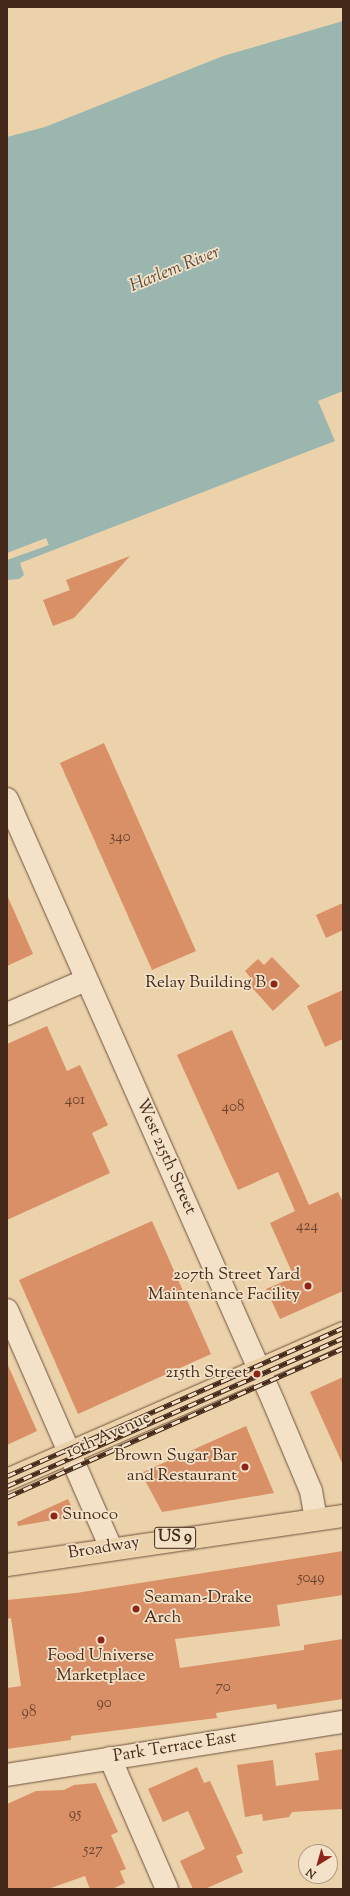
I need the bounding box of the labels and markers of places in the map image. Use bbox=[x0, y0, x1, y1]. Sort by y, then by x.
place label: Relay Building B bbox=[145, 974, 266, 994]
marker: Relay Building B bbox=[269, 979, 279, 989]
place label: 207th Street Yard Maintenance Facility bbox=[148, 1266, 300, 1306]
marker: 207th Street Yard Maintenance Facility bbox=[303, 1281, 313, 1291]
place label: 215th Street bbox=[165, 1364, 248, 1384]
marker: 215th Street bbox=[251, 1368, 263, 1380]
place label: Brown Sugar Bar and Restaurant bbox=[114, 1447, 237, 1487]
marker: Brown Sugar Bar and Restaurant bbox=[240, 1462, 250, 1472]
place label: Sunoco bbox=[62, 1506, 118, 1526]
marker: Sunoco bbox=[49, 1511, 59, 1521]
place label: Seaman-Drake Arch bbox=[144, 1589, 252, 1629]
marker: Seaman-Drake Arch bbox=[131, 1604, 141, 1614]
marker: Food Universe Marketplace bbox=[96, 1635, 106, 1645]
place label: Food Universe Marketplace bbox=[48, 1647, 154, 1687]

